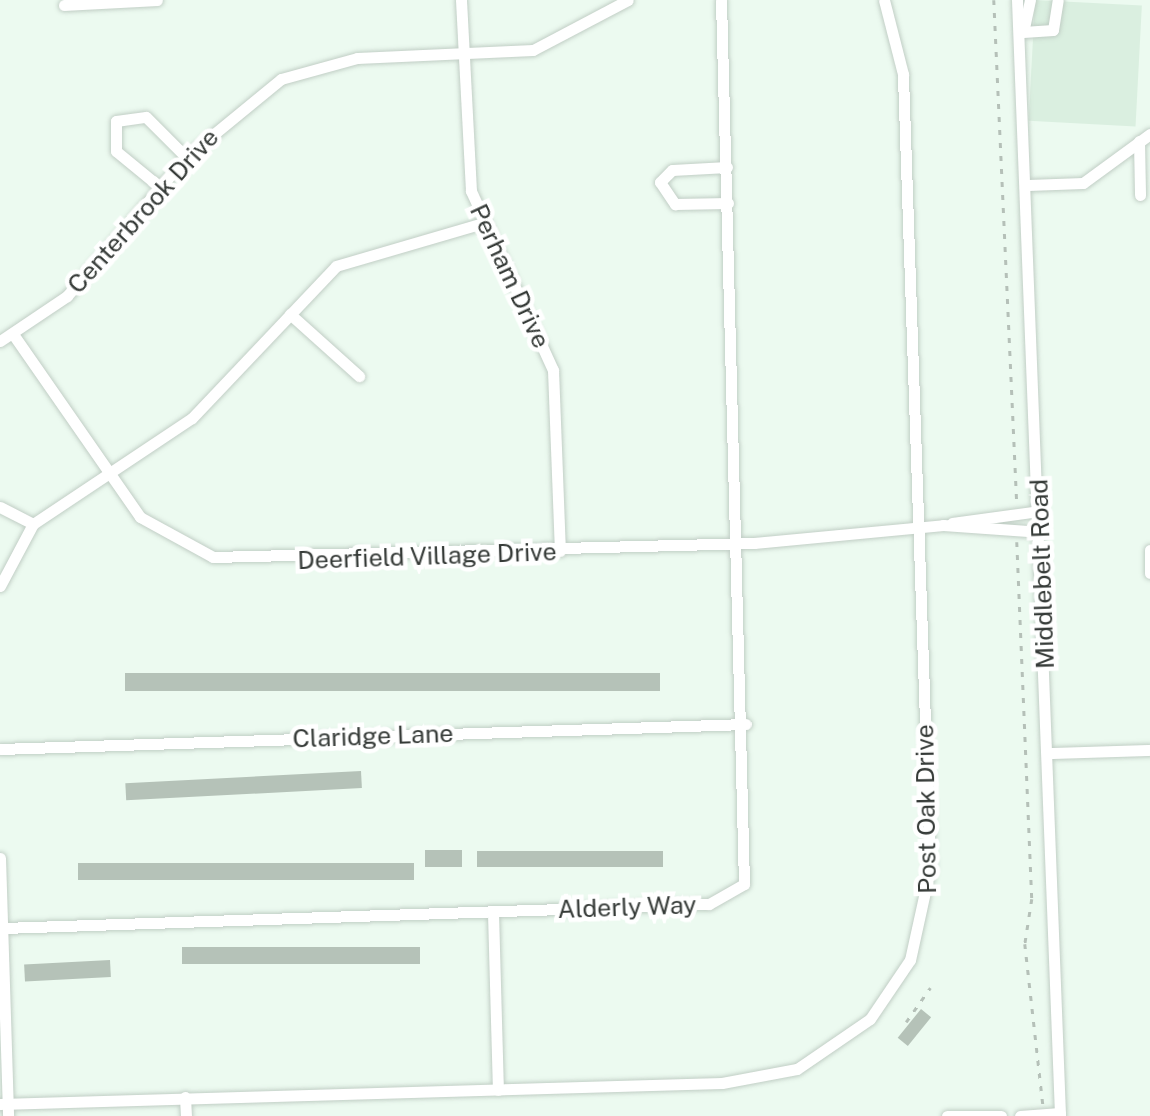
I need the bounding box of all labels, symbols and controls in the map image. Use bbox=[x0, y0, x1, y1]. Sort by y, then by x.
street label: Centerbrook Drive bbox=[61, 122, 225, 300]
street label: Perham Drive bbox=[464, 199, 556, 353]
street label: Middlebelt Road bbox=[1024, 478, 1060, 670]
street label: Deerfield Village Drive bbox=[297, 536, 557, 576]
street label: Claridge Lane bbox=[292, 718, 454, 754]
street label: Post Oak Drive bbox=[910, 724, 942, 894]
street label: Alderly Way bbox=[557, 890, 697, 924]

